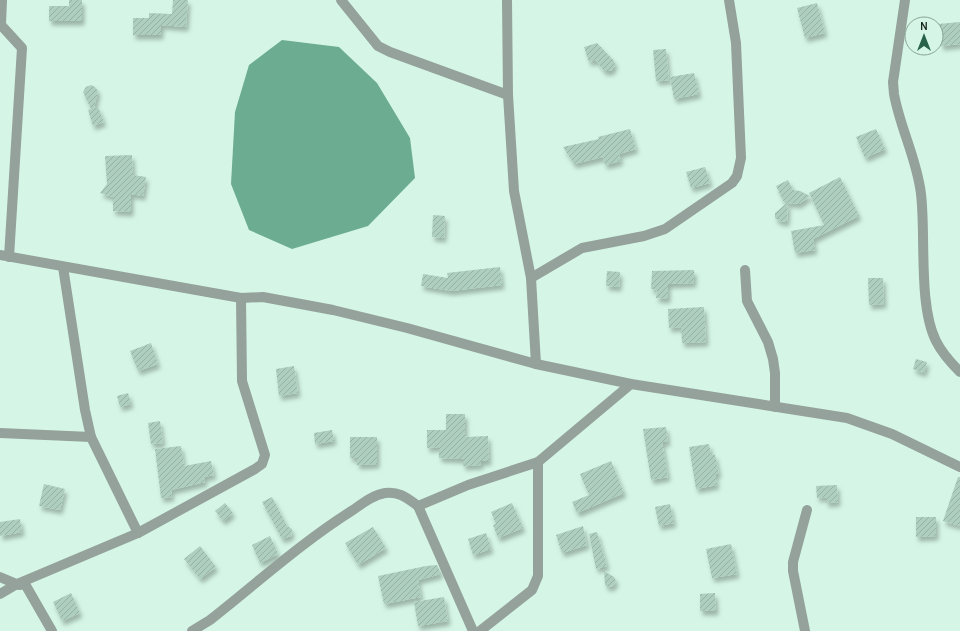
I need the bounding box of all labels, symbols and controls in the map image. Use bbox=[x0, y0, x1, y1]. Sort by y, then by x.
north arrow bbox=[904, 16, 944, 56]
text: N bbox=[920, 20, 928, 33]

